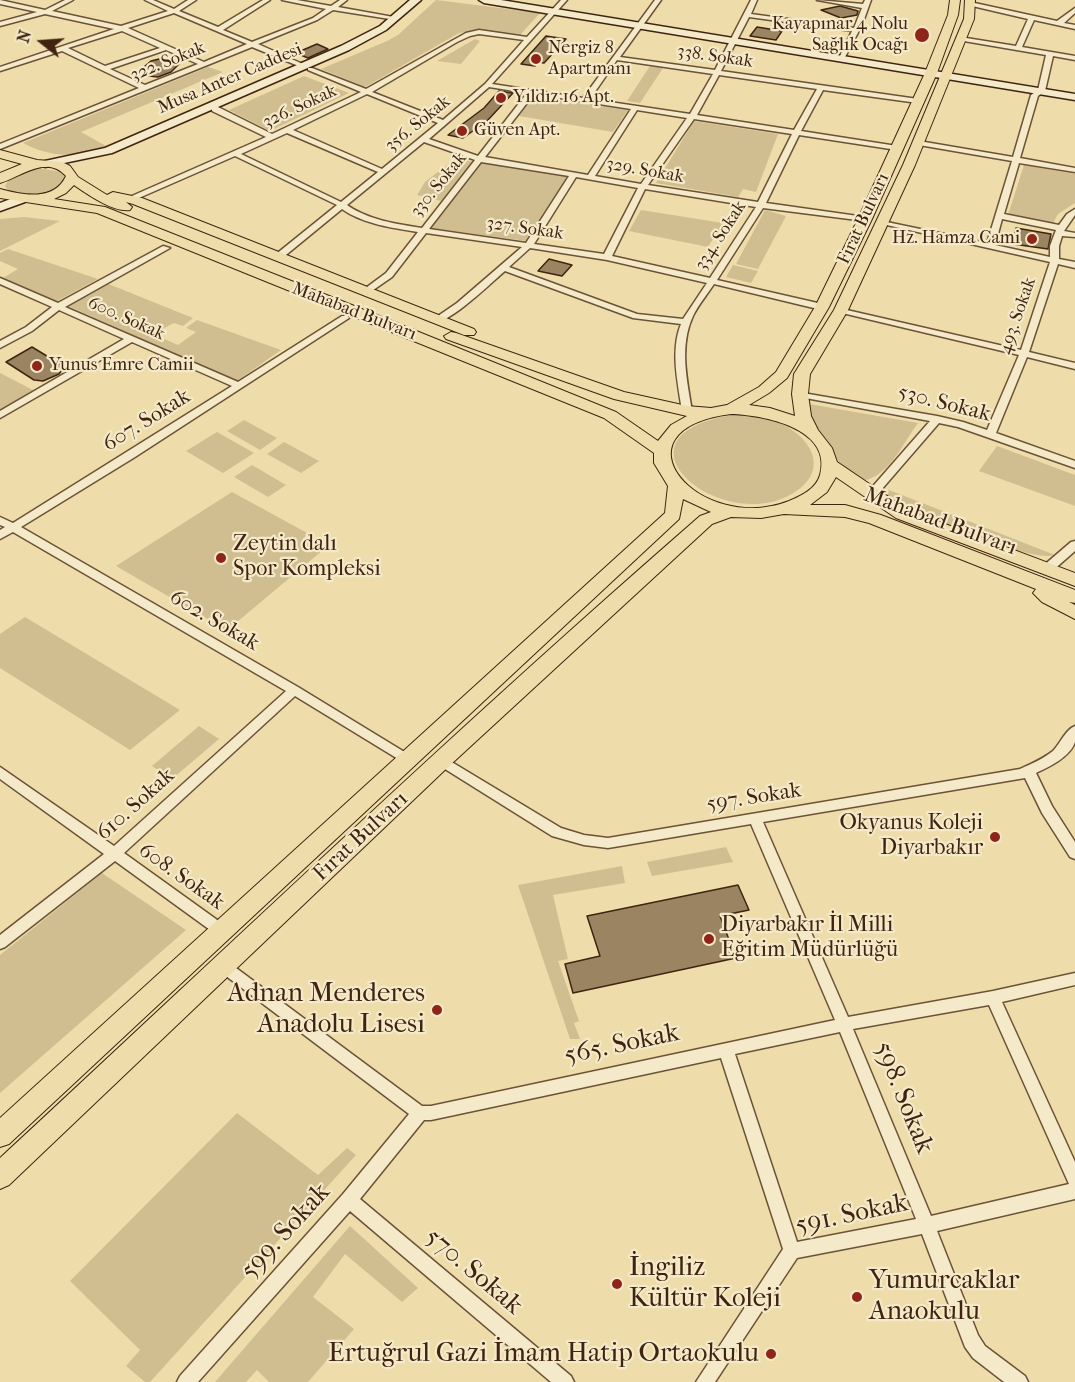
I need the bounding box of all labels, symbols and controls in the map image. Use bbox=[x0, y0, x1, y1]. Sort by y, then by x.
north arrow bbox=[12, 12, 72, 72]
place label: Kayapınar 4 Nolu Sağlık Ocağı bbox=[772, 14, 908, 57]
marker: Kayapınar 4 Nolu Sağlık Ocağı bbox=[913, 26, 931, 44]
text: N bbox=[13, 28, 35, 45]
street label: 322. Sokak bbox=[128, 37, 208, 87]
place label: Nergiz 8 Apartmanı bbox=[548, 38, 631, 80]
street label: Musa Anter Caddesi bbox=[154, 39, 306, 119]
street label: 338. Sokak bbox=[676, 41, 754, 73]
marker: Nergiz 8 Apartmanı bbox=[529, 52, 543, 66]
street label: 326. Sokak bbox=[260, 81, 340, 133]
place label: Yıldız 16 Apt. bbox=[513, 87, 614, 109]
street label: 356. Sokak bbox=[381, 91, 455, 157]
marker: Yıldız 16 Apt. bbox=[494, 91, 508, 105]
place label: Güven Apt. bbox=[474, 120, 560, 142]
marker: Güven Apt. bbox=[455, 124, 469, 138]
street label: 330. Sokak bbox=[406, 148, 472, 222]
street label: 329. Sokak bbox=[604, 154, 686, 188]
street label: Fırat Bulvarı bbox=[834, 170, 894, 268]
street label: 334. Sokak bbox=[691, 197, 751, 275]
street label: 327. Sokak bbox=[485, 213, 565, 245]
place label: Hz. Hamza Cami bbox=[892, 228, 1020, 250]
marker: Hz. Hamza Cami bbox=[1025, 232, 1039, 246]
street label: 493. Sokak bbox=[995, 275, 1041, 357]
street label: Mahabad Bulvarı bbox=[289, 278, 419, 346]
street label: 600. Sokak bbox=[84, 292, 168, 346]
place label: Yunus Emre Camii bbox=[49, 355, 193, 377]
marker: Yunus Emre Camii bbox=[30, 359, 44, 373]
street label: 530. Sokak bbox=[895, 380, 993, 428]
street label: 607. Sokak bbox=[98, 384, 196, 458]
street label: Mahabad Bulvarı bbox=[860, 482, 1020, 562]
place label: Zeytin dalı Spor Kompleksi bbox=[233, 532, 381, 584]
marker: Zeytin dalı Spor Kompleksi bbox=[214, 551, 228, 565]
street label: 602. Sokak bbox=[164, 585, 264, 657]
street label: 610. Sokak bbox=[92, 763, 180, 847]
street label: 597. Sokak bbox=[705, 778, 803, 818]
street label: Fırat Bulvarı bbox=[308, 786, 414, 888]
place label: Okyanus Koleji Diyarbakır bbox=[839, 811, 983, 862]
marker: Okyanus Koleji Diyarbakır bbox=[988, 830, 1002, 844]
street label: 608. Sokak bbox=[133, 838, 229, 916]
place label: Diyarbakır İl Milli Eğitim Müdürlüğü bbox=[721, 913, 898, 964]
marker: Diyarbakır İl Milli Eğitim Müdürlüğü bbox=[702, 932, 716, 946]
place label: Adnan Menderes Anadolu Lisesi bbox=[227, 978, 425, 1041]
marker: Adnan Menderes Anadolu Lisesi bbox=[430, 1003, 444, 1017]
street label: 565. Sokak bbox=[562, 1017, 682, 1073]
street label: 598. Sokak bbox=[866, 1037, 940, 1159]
street label: 599. Sokak bbox=[234, 1177, 338, 1287]
street label: 591. Sokak bbox=[793, 1187, 911, 1243]
street label: 570. Sokak bbox=[417, 1222, 529, 1322]
place label: İngiliz Kültür Koleji bbox=[629, 1252, 781, 1315]
place label: Yumurcaklar Anaokulu bbox=[869, 1265, 1019, 1328]
marker: İngiliz Kültür Koleji bbox=[610, 1277, 624, 1291]
marker: Yumurcaklar Anaokulu bbox=[850, 1290, 864, 1304]
place label: Ertuğrul Gazi İmam Hatip Ortaokulu bbox=[328, 1338, 759, 1370]
marker: Ertuğrul Gazi İmam Hatip Ortaokulu bbox=[764, 1347, 778, 1361]

